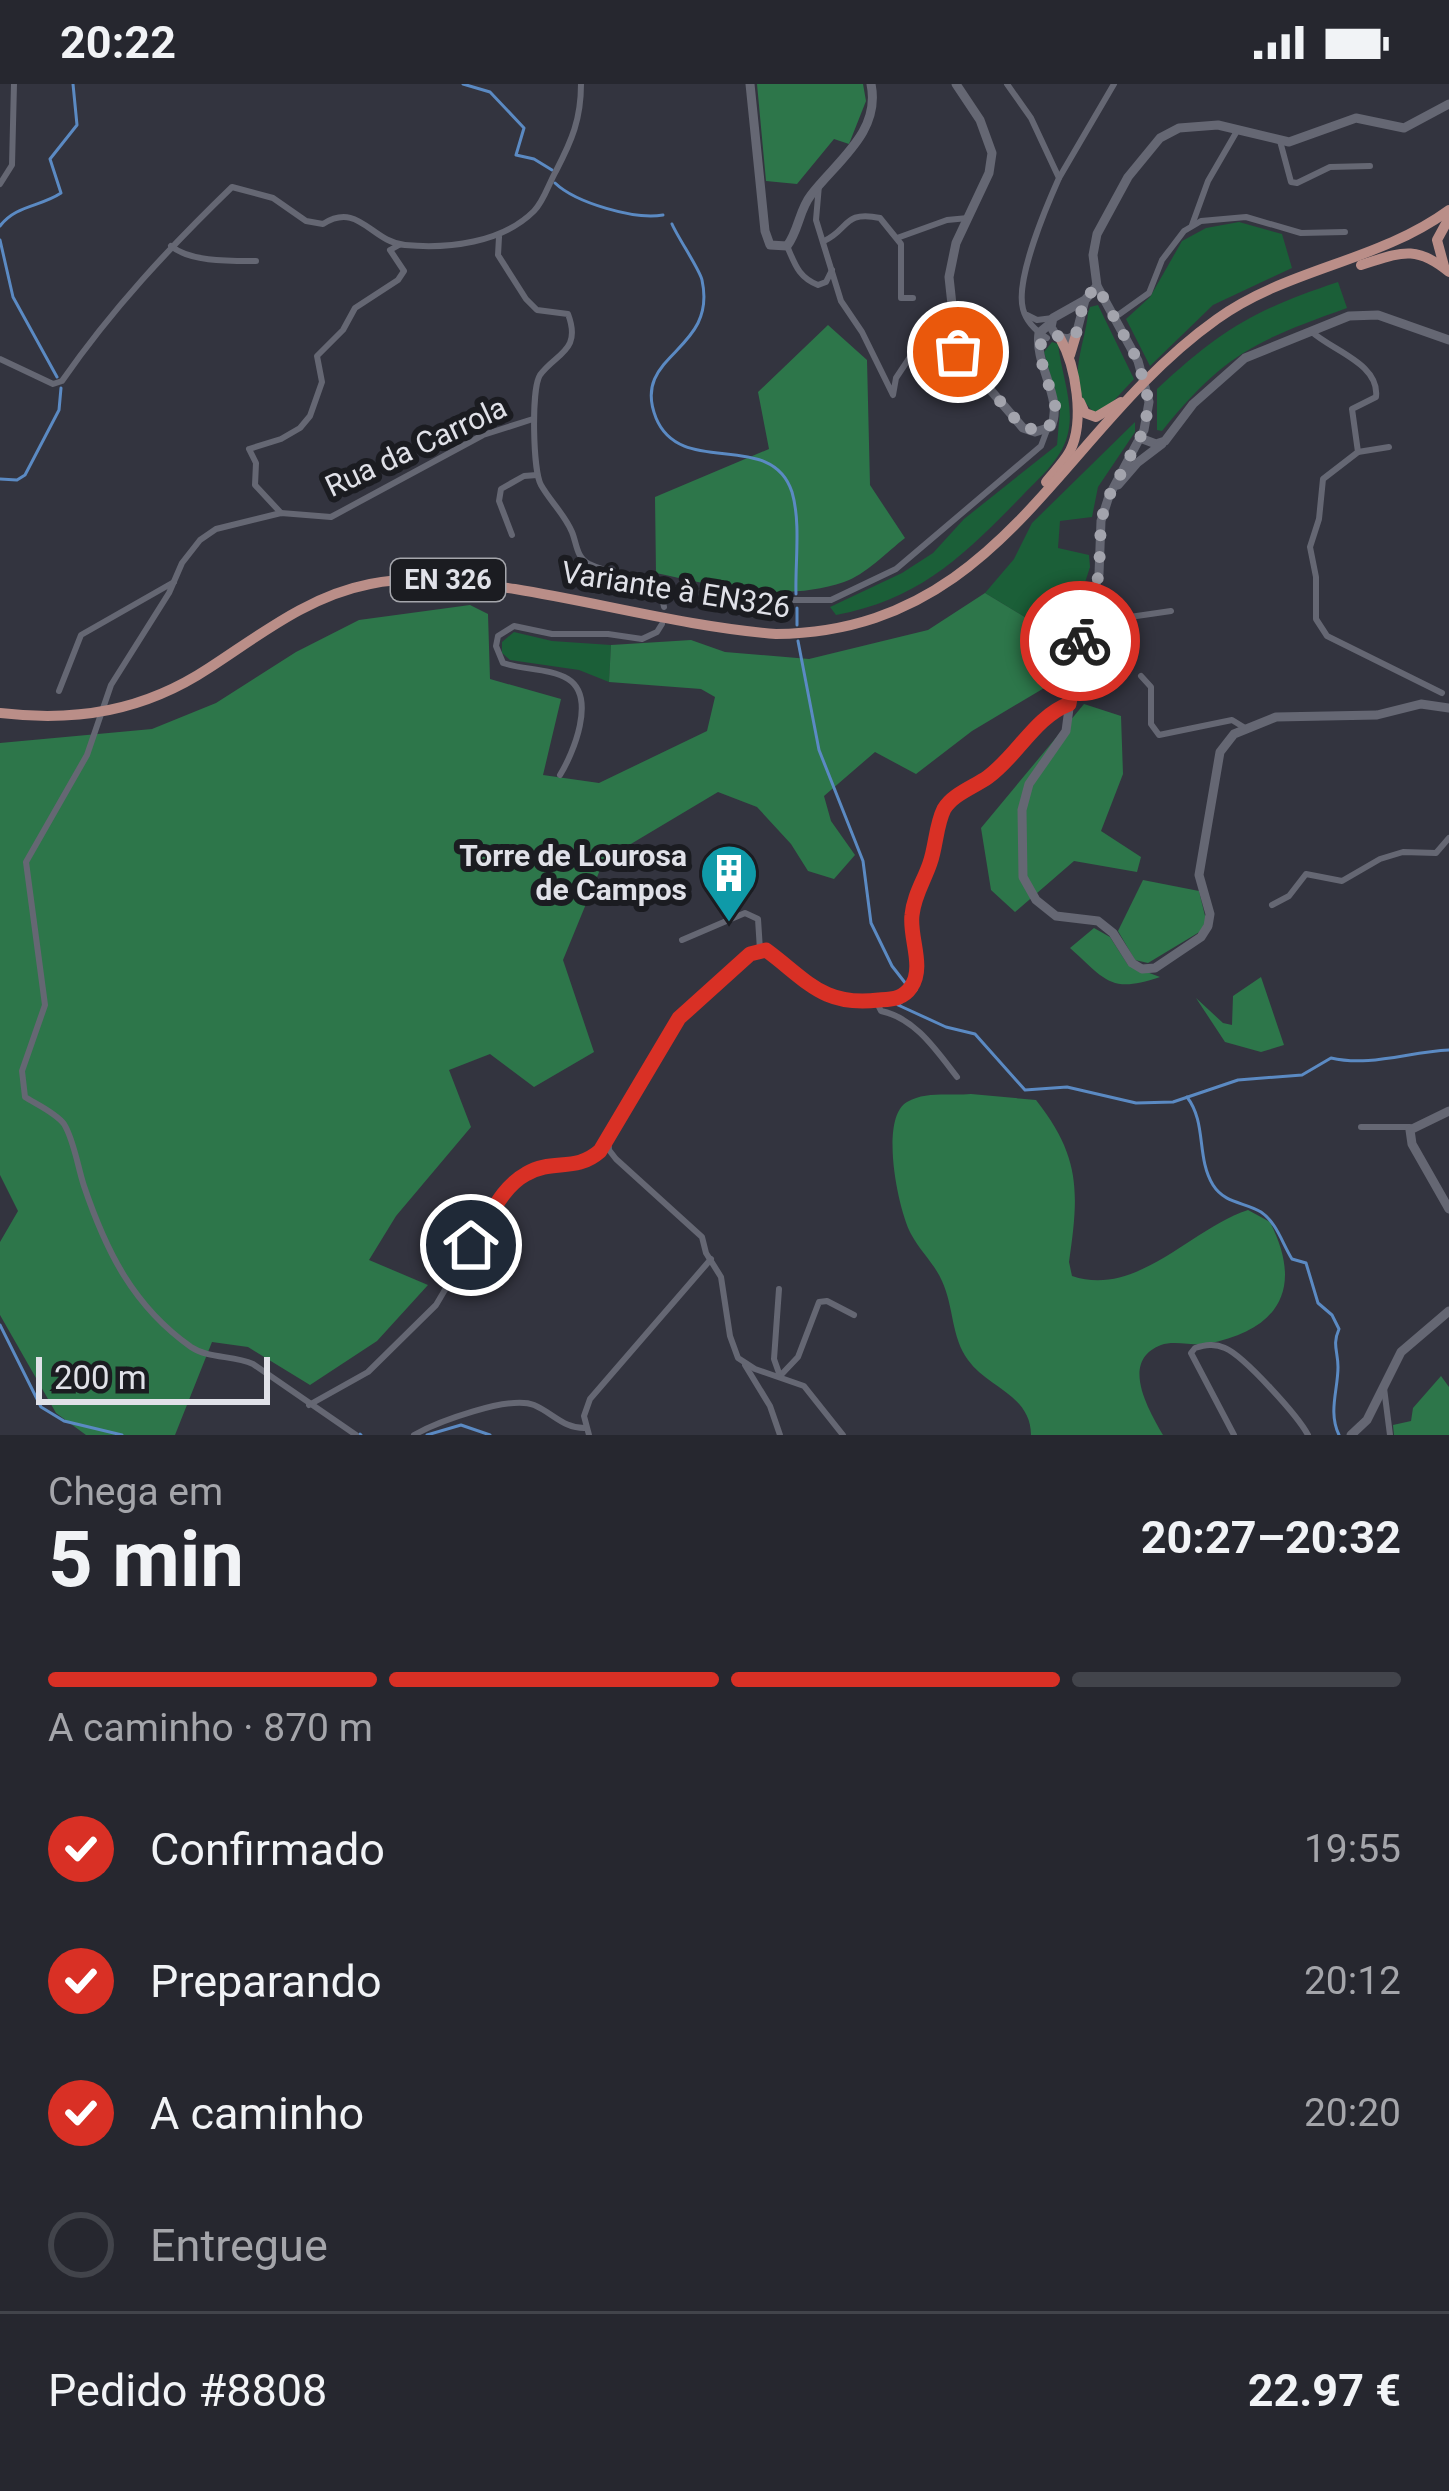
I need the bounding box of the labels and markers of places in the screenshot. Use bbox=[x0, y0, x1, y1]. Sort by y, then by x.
pin bbox=[907, 301, 1009, 403]
place label: Torre de Lourosa de Campos bbox=[459, 838, 687, 907]
building icon: Torre de Lourosa de Campos bbox=[698, 842, 760, 924]
pin bbox=[420, 1194, 522, 1296]

